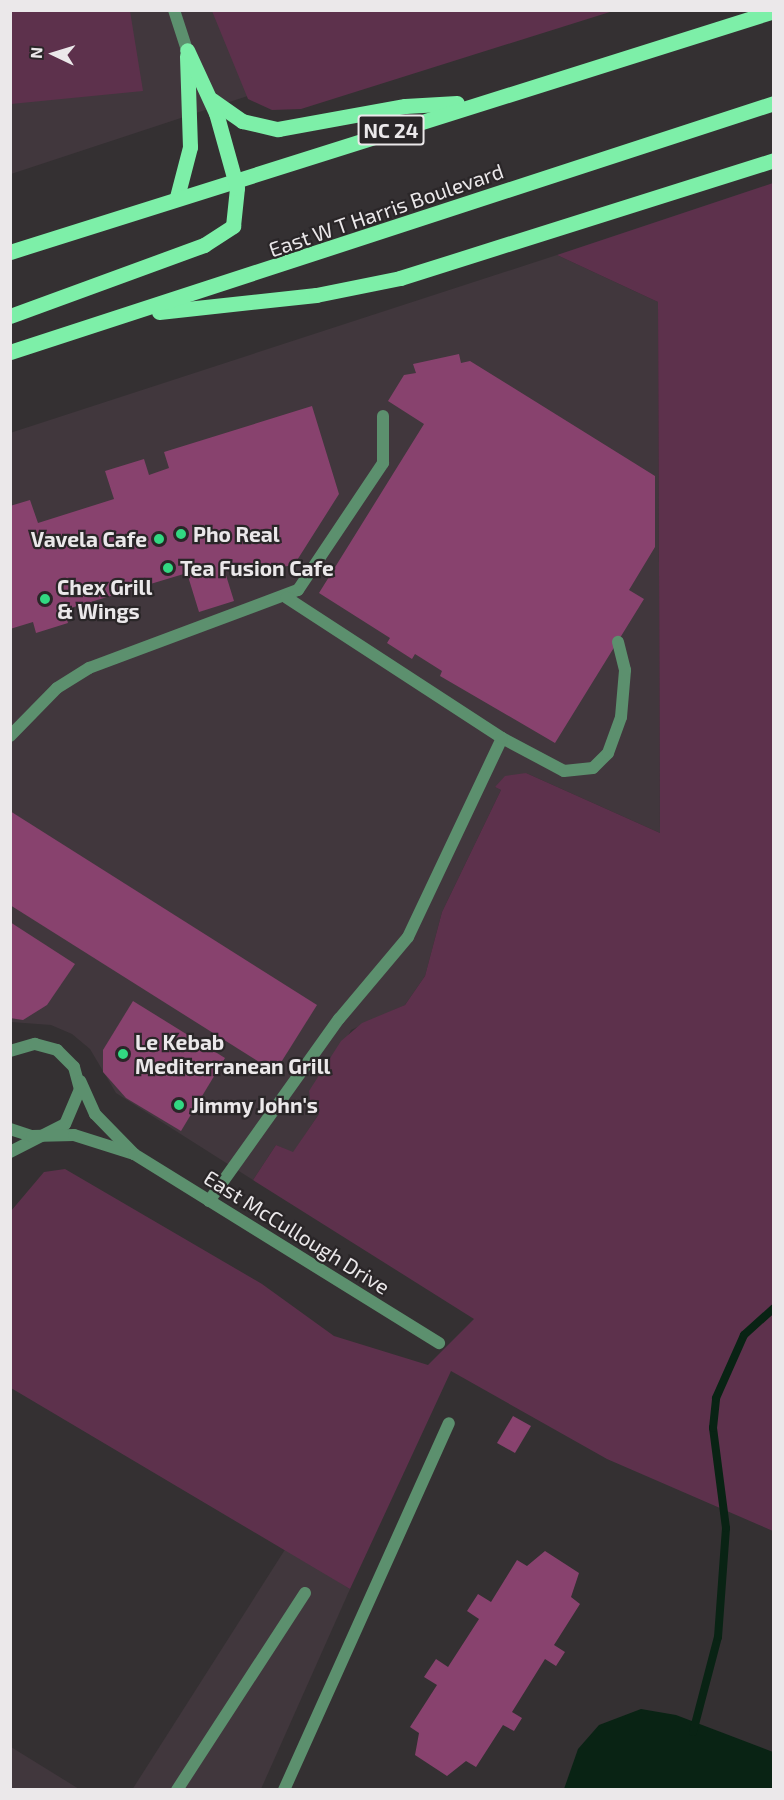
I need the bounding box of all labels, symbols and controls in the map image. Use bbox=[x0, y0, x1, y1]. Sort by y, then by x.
north arrow bbox=[24, 24, 84, 84]
text: N bbox=[26, 46, 45, 59]
road number: NC 24 bbox=[356, 113, 426, 147]
street label: East W T Harris Boulevard bbox=[265, 158, 507, 262]
place label: Pho Real bbox=[193, 521, 280, 547]
place label: Vavela Cafe bbox=[31, 526, 147, 552]
marker: Pho Real bbox=[174, 527, 188, 541]
marker: Vavela Cafe bbox=[152, 532, 166, 546]
place label: Tea Fusion Cafe bbox=[180, 555, 334, 581]
marker: Tea Fusion Cafe bbox=[161, 561, 175, 575]
place label: Chex Grill & Wings bbox=[57, 574, 152, 624]
marker: Chex Grill & Wings bbox=[38, 592, 52, 606]
place label: Le Kebab Mediterranean Grill bbox=[135, 1029, 330, 1079]
marker: Le Kebab Mediterranean Grill bbox=[116, 1047, 130, 1061]
place label: Jimmy John's bbox=[191, 1092, 319, 1118]
marker: Jimmy John's bbox=[172, 1098, 186, 1112]
street label: East McCullough Drive bbox=[200, 1165, 394, 1299]

